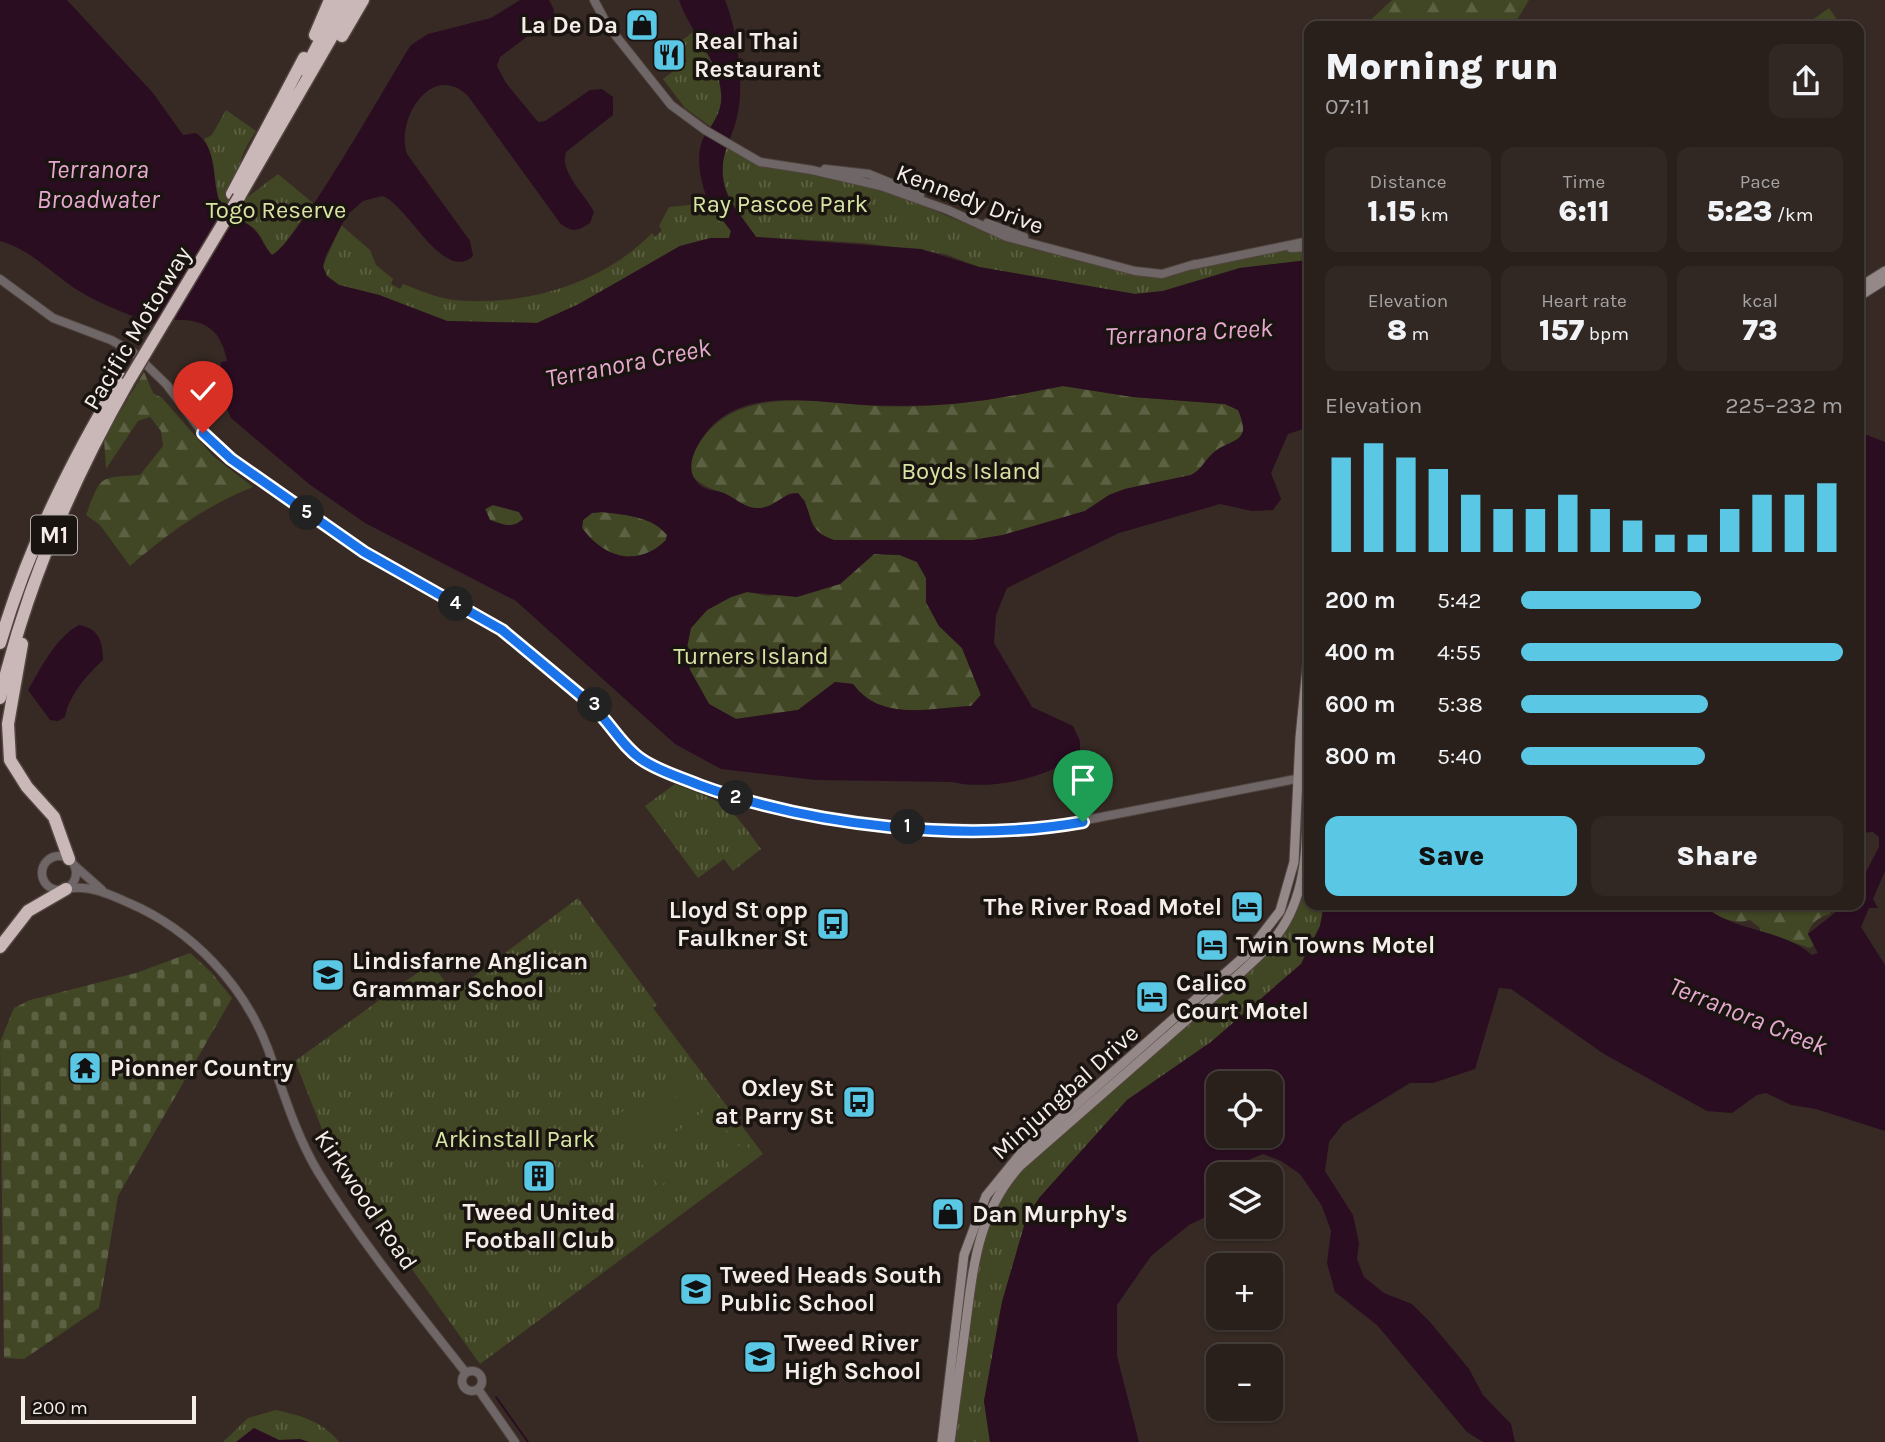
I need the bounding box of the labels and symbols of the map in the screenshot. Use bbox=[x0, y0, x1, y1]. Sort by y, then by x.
shop icon: La De Da bbox=[623, 6, 661, 44]
place label: La De Da bbox=[520, 11, 618, 39]
place label: Real Thai Restaurant bbox=[694, 27, 821, 83]
restaurant icon: Real Thai Restaurant bbox=[650, 36, 688, 74]
water label: Terranora Broadwater bbox=[36, 154, 161, 215]
street label: Kennedy Drive bbox=[892, 158, 1048, 240]
park label: Ray Pascoe Park bbox=[692, 190, 868, 218]
park label: Togo Reserve bbox=[206, 196, 346, 224]
street label: Pacific Motorway bbox=[77, 241, 197, 415]
water label: Terranora Creek bbox=[1104, 312, 1274, 352]
water label: Terranora Creek bbox=[543, 332, 714, 394]
pin bbox=[173, 361, 233, 433]
park label: Boyds Island bbox=[901, 457, 1041, 485]
pin: 5 bbox=[290, 496, 324, 530]
road number: M1 bbox=[31, 516, 77, 554]
pin: 4 bbox=[438, 586, 474, 622]
park label: Turners Island bbox=[673, 642, 829, 670]
pin: 3 bbox=[578, 688, 612, 722]
pin bbox=[1053, 750, 1113, 822]
pin: 2 bbox=[718, 780, 754, 816]
pin: 1 bbox=[890, 810, 926, 844]
hotel icon: The River Road Motel bbox=[1228, 888, 1266, 926]
place label: The River Road Motel bbox=[984, 893, 1222, 921]
place label: Lloyd St opp Faulkner St bbox=[669, 896, 808, 952]
bus stop icon: Lloyd St opp Faulkner St bbox=[814, 905, 852, 943]
hotel icon: Twin Towns Motel bbox=[1193, 926, 1231, 964]
place label: Twin Towns Motel bbox=[1236, 931, 1435, 959]
place label: Lindisfarne Anglican Grammar School bbox=[352, 947, 588, 1003]
school or university icon: Lindisfarne Anglican Grammar School bbox=[309, 956, 347, 994]
place label: Calico Court Motel bbox=[1176, 969, 1309, 1025]
water label: Terranora Creek bbox=[1664, 970, 1832, 1062]
hotel icon: Calico Court Motel bbox=[1133, 978, 1171, 1016]
street label: Minjungbal Drive bbox=[986, 1019, 1144, 1165]
temple icon: Pionner Country bbox=[66, 1049, 104, 1087]
place label: Pionner Country bbox=[110, 1054, 293, 1082]
place label: Oxley St at Parry St bbox=[715, 1074, 834, 1130]
bus stop icon: Oxley St at Parry St bbox=[840, 1083, 878, 1121]
street label: Kirkwood Road bbox=[309, 1125, 423, 1275]
park label: Arkinstall Park bbox=[435, 1125, 595, 1153]
building icon: Tweed United Football Club bbox=[520, 1157, 558, 1195]
shop icon: Dan Murphy's bbox=[929, 1195, 967, 1233]
place label: Tweed United Football Club bbox=[463, 1198, 615, 1254]
place label: Dan Murphy's bbox=[972, 1200, 1128, 1228]
place label: Tweed Heads South Public School bbox=[720, 1261, 942, 1317]
school or university icon: Tweed Heads South Public School bbox=[677, 1270, 715, 1308]
place label: Tweed River High School bbox=[784, 1329, 921, 1385]
school or university icon: Tweed River High School bbox=[741, 1338, 779, 1376]
scale bar bbox=[21, 1393, 196, 1425]

